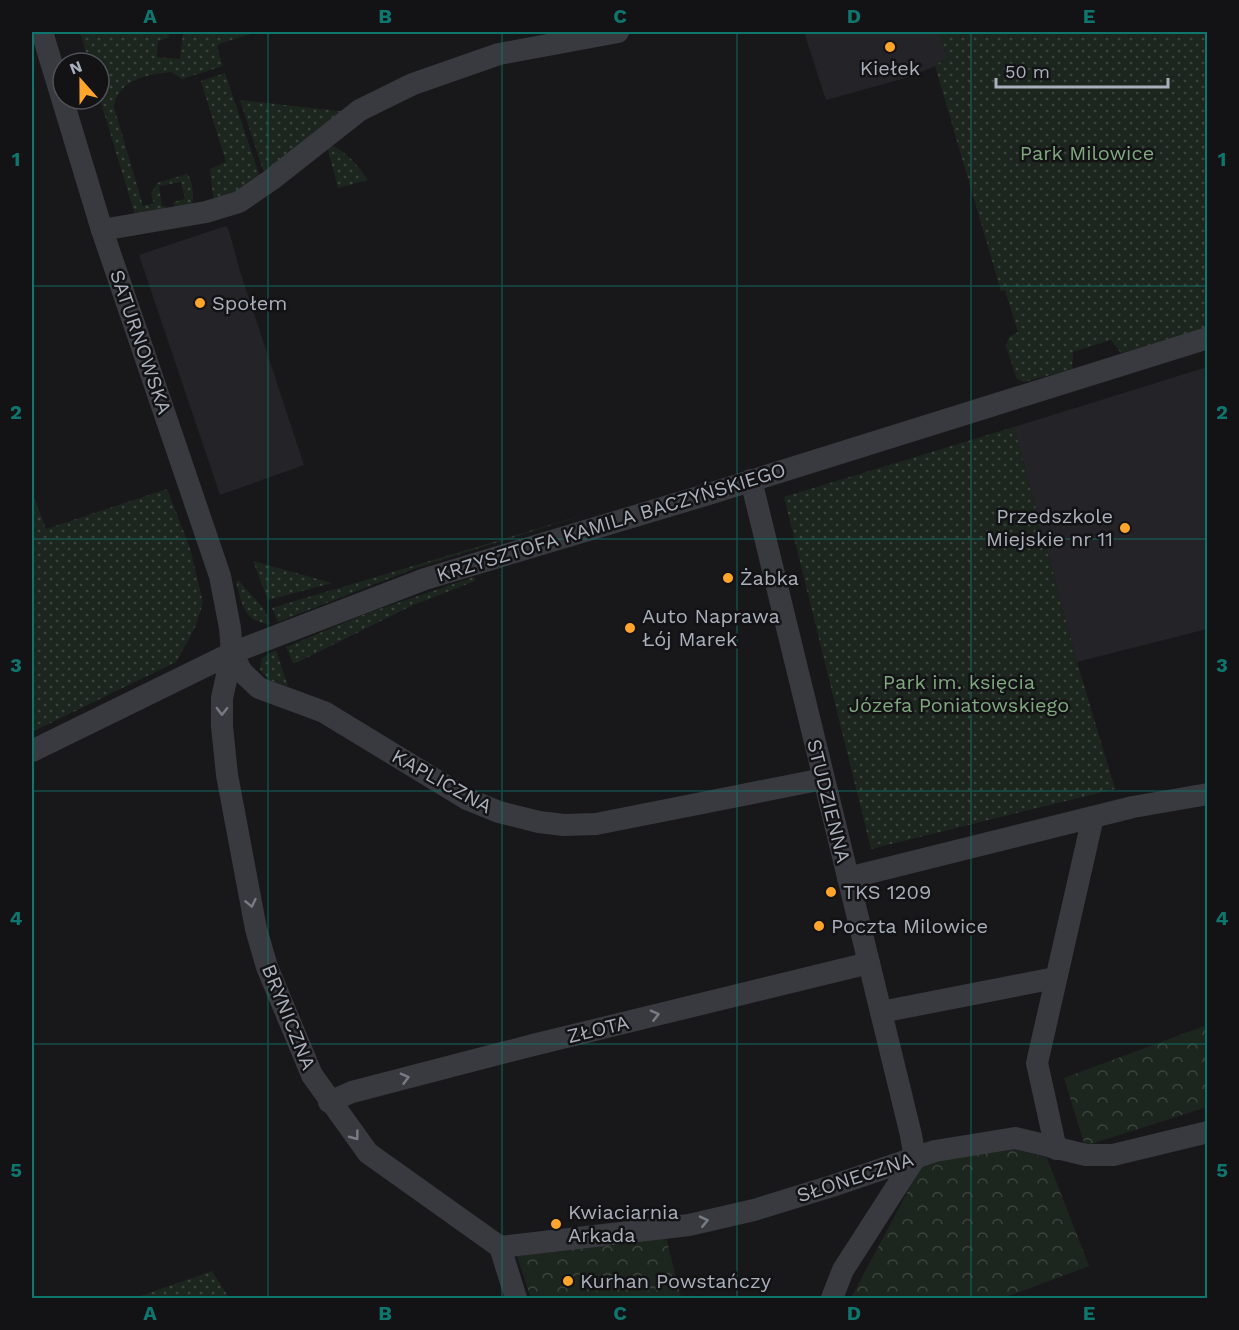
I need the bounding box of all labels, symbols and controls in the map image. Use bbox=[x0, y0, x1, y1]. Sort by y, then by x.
text: A bbox=[143, 4, 157, 28]
text: B bbox=[378, 4, 392, 28]
text: C bbox=[613, 4, 627, 28]
text: D bbox=[847, 4, 861, 28]
text: E bbox=[1083, 4, 1095, 28]
marker: Kiełek bbox=[883, 40, 897, 54]
north arrow bbox=[51, 51, 111, 111]
scale bar bbox=[996, 51, 1168, 89]
text: N bbox=[67, 56, 85, 78]
place label: Kiełek bbox=[860, 56, 920, 80]
text: 50 m bbox=[1005, 61, 1050, 82]
park label: Park Milowice bbox=[1020, 141, 1154, 165]
text: 1 bbox=[12, 147, 20, 171]
text: 1 bbox=[1218, 147, 1226, 171]
street label: SATURNOWSKA bbox=[105, 267, 177, 417]
place label: Społem bbox=[212, 291, 287, 315]
marker: Społem bbox=[193, 296, 207, 310]
text: 2 bbox=[10, 400, 22, 424]
text: 2 bbox=[1216, 400, 1228, 424]
street label: KRZYSZTOFA KAMILA BACZYŃSKIEGO bbox=[433, 457, 789, 587]
place label: Przedszkole Miejskie nr 11 bbox=[986, 504, 1113, 551]
marker: Przedszkole Miejskie nr 11 bbox=[1118, 521, 1132, 535]
place label: Żabka bbox=[740, 566, 799, 590]
marker: Żabka bbox=[721, 571, 735, 585]
place label: Auto Naprawa Łój Marek bbox=[642, 604, 780, 651]
marker: Auto Naprawa Łój Marek bbox=[623, 621, 637, 635]
text: 3 bbox=[10, 653, 22, 677]
text: 3 bbox=[1216, 653, 1228, 677]
park label: Park im. księcia Józefa Poniatowskiego bbox=[849, 670, 1069, 717]
one-way arrow bbox=[216, 706, 228, 715]
street label: STUDZIENNA bbox=[802, 737, 856, 865]
street label: KAPLICZNA bbox=[388, 744, 496, 818]
place label: TKS 1209 bbox=[843, 880, 931, 904]
marker: TKS 1209 bbox=[824, 885, 838, 899]
one-way arrow bbox=[244, 898, 257, 908]
text: 4 bbox=[10, 906, 23, 930]
text: 4 bbox=[1216, 906, 1229, 930]
place label: Poczta Milowice bbox=[831, 914, 988, 938]
marker: Poczta Milowice bbox=[812, 919, 826, 933]
street label: BRYNICZNA bbox=[257, 961, 321, 1073]
street label: ZŁOTA bbox=[565, 1010, 631, 1048]
one-way arrow bbox=[650, 1010, 660, 1023]
one-way arrow bbox=[399, 1073, 410, 1085]
one-way arrow bbox=[348, 1130, 359, 1141]
street label: SŁONECZNA bbox=[794, 1147, 916, 1207]
text: 5 bbox=[10, 1158, 22, 1182]
text: 5 bbox=[1216, 1158, 1228, 1182]
place label: Kwiaciarnia Arkada bbox=[568, 1200, 679, 1247]
one-way arrow bbox=[699, 1216, 709, 1229]
marker: Kwiaciarnia Arkada bbox=[549, 1217, 563, 1231]
place label: Kurhan Powstańczy bbox=[580, 1269, 772, 1293]
marker: Kurhan Powstańczy bbox=[561, 1274, 575, 1288]
text: A bbox=[143, 1301, 157, 1325]
text: B bbox=[378, 1301, 392, 1325]
text: C bbox=[613, 1301, 627, 1325]
text: D bbox=[847, 1301, 861, 1325]
text: E bbox=[1083, 1301, 1095, 1325]

